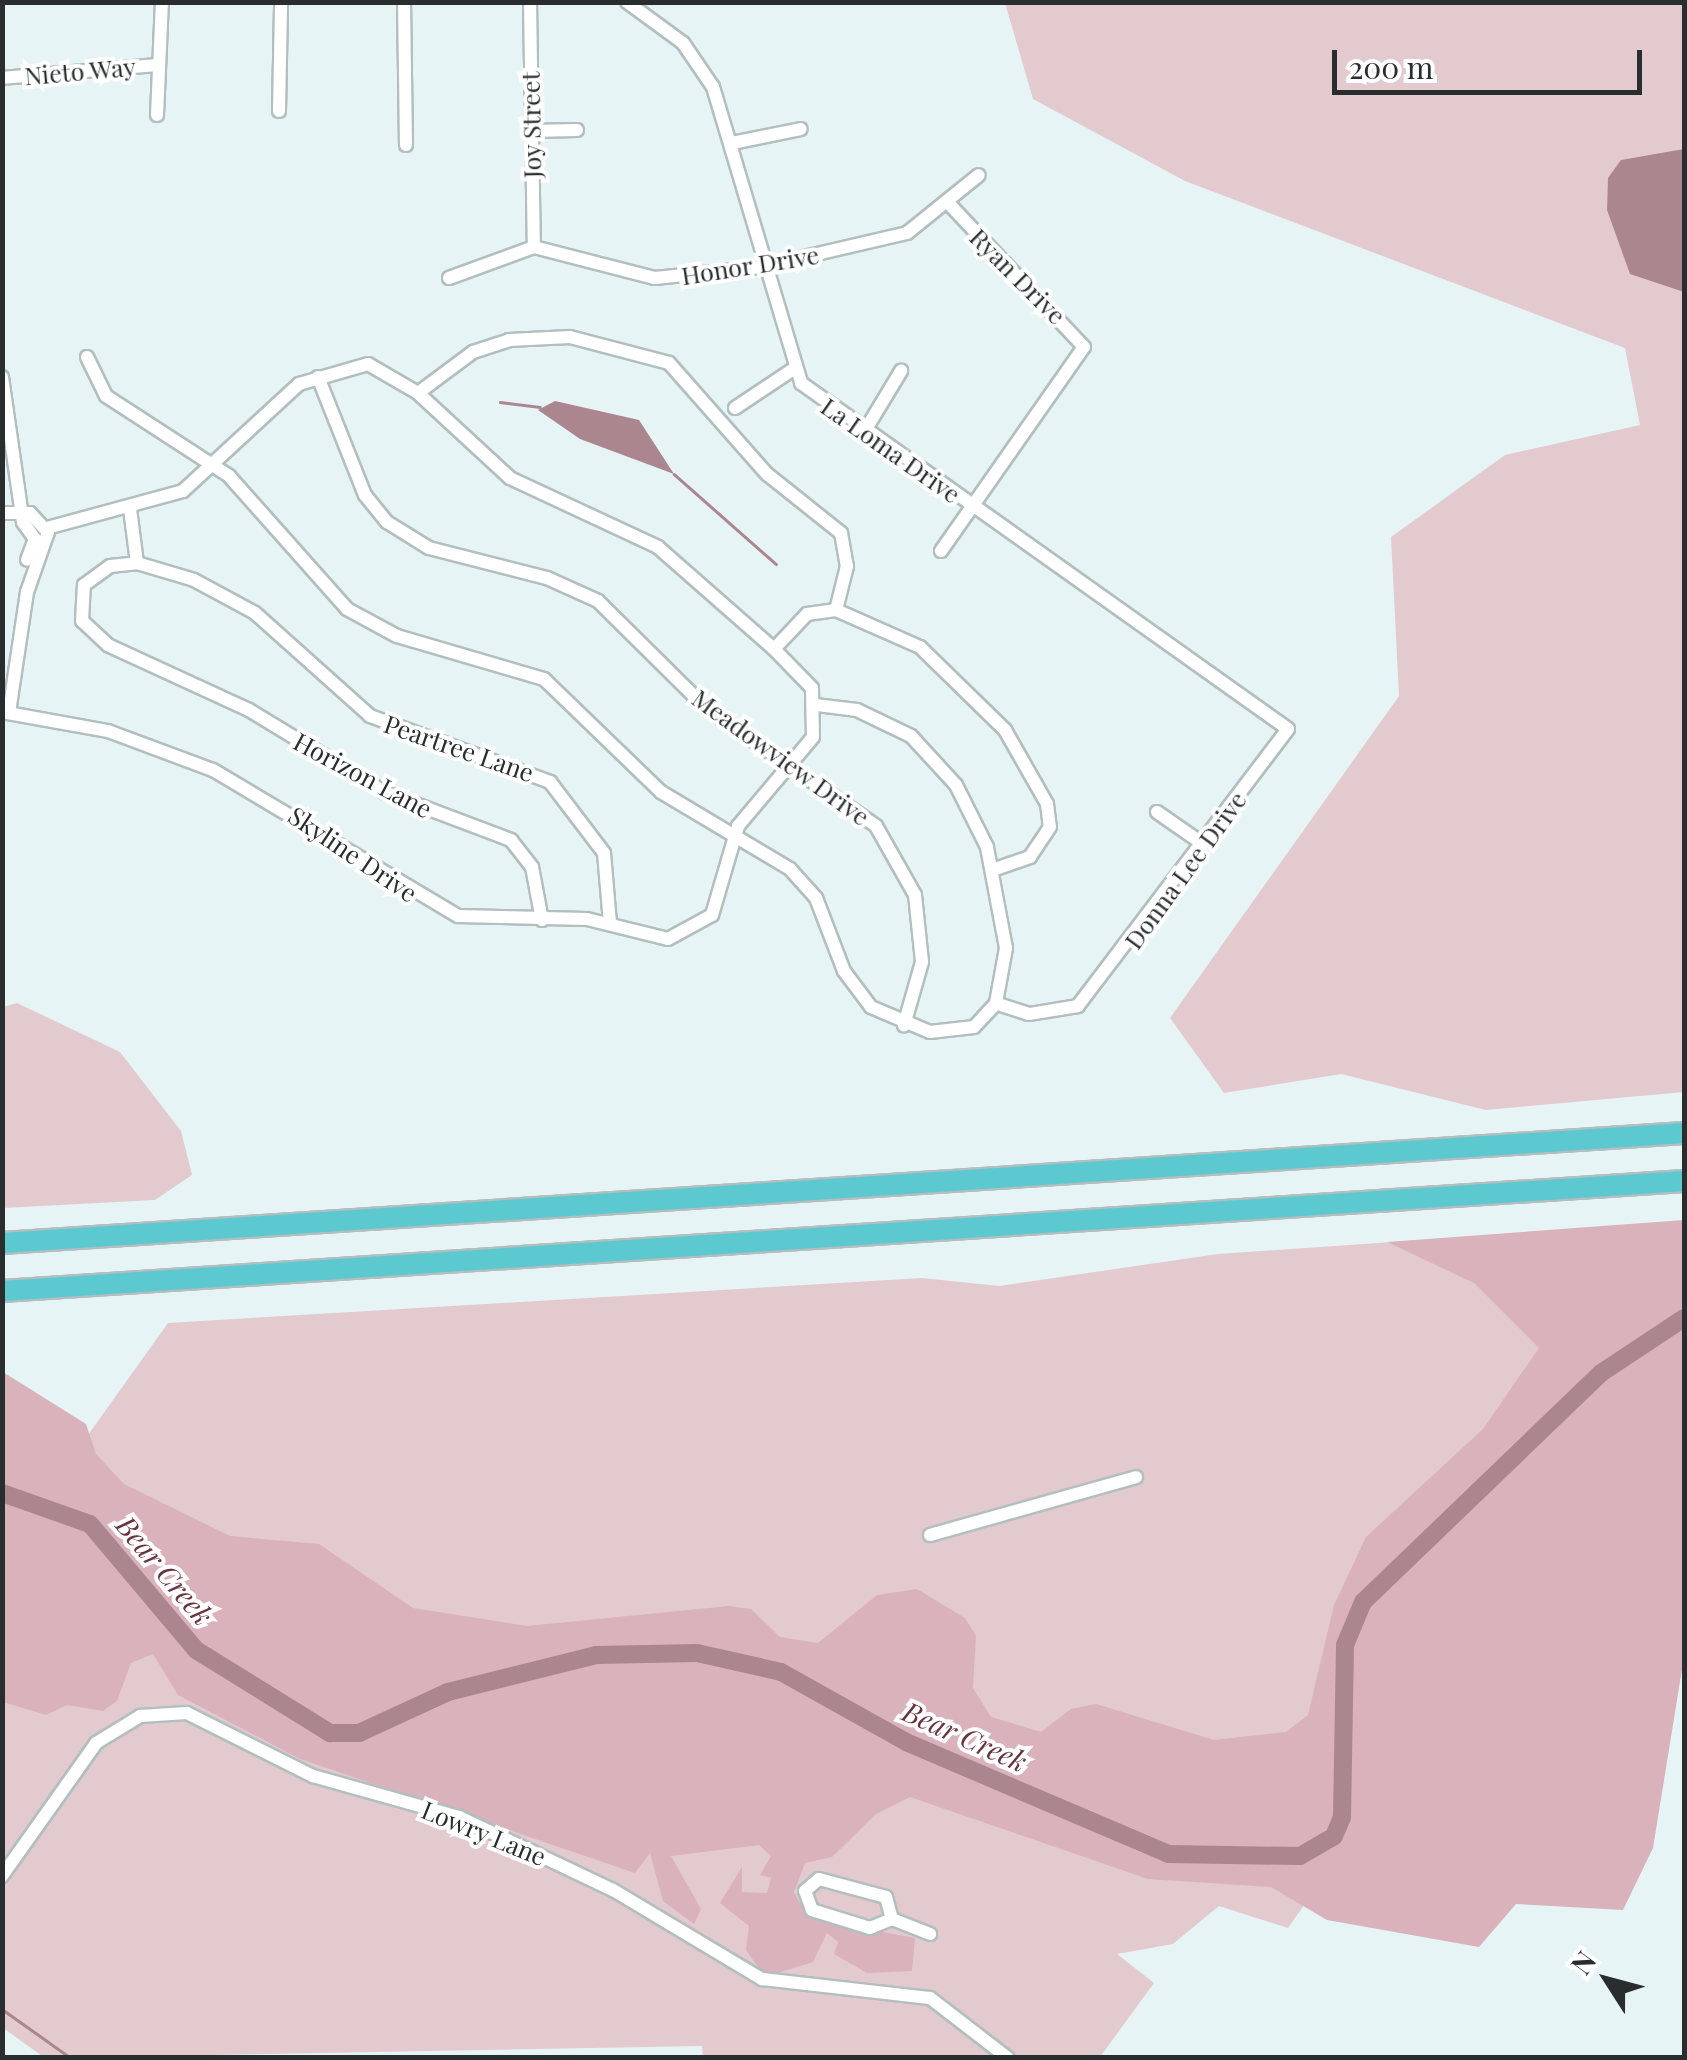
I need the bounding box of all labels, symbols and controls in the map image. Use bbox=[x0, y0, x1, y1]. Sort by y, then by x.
scale bar bbox=[1337, 30, 1647, 92]
text: 200 m bbox=[1349, 47, 1433, 87]
street label: Nieto Way bbox=[23, 51, 137, 91]
street label: Joy Street bbox=[515, 71, 547, 179]
street label: Ryan Drive bbox=[964, 222, 1072, 330]
street label: Honor Drive bbox=[679, 239, 821, 291]
street label: La Loma Drive bbox=[815, 391, 967, 509]
street label: Meadowview Drive bbox=[686, 682, 876, 832]
street label: Peartree Lane bbox=[380, 708, 538, 788]
street label: Horizon Lane bbox=[289, 726, 437, 824]
street label: Donna Lee Drive bbox=[1118, 785, 1252, 955]
street label: Skyline Drive bbox=[283, 800, 423, 908]
water label: Bear Creek bbox=[110, 1509, 220, 1631]
water label: Bear Creek bbox=[898, 1694, 1032, 1778]
street label: Lowry Lane bbox=[417, 1794, 551, 1872]
north arrow bbox=[1557, 1930, 1657, 2030]
text: N bbox=[1561, 1943, 1603, 1981]

